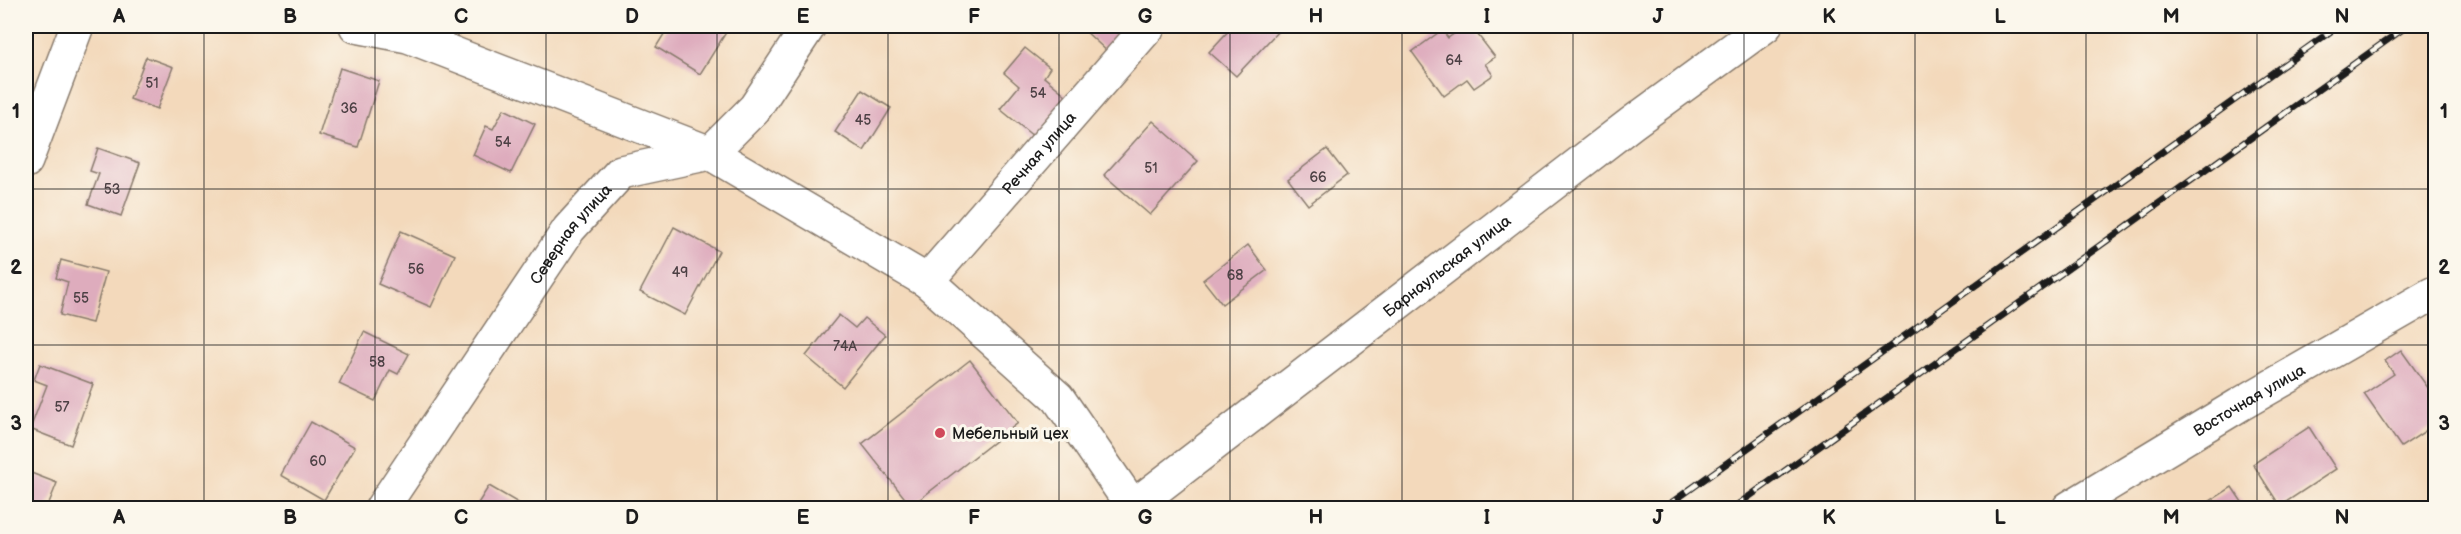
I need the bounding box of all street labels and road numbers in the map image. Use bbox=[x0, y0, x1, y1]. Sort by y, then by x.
street label: Речная улица bbox=[999, 108, 1081, 199]
street label: Северная улица bbox=[527, 180, 617, 288]
street label: Барнаульская улица bbox=[1380, 211, 1515, 322]
street label: Восточная улица bbox=[2190, 361, 2309, 441]

